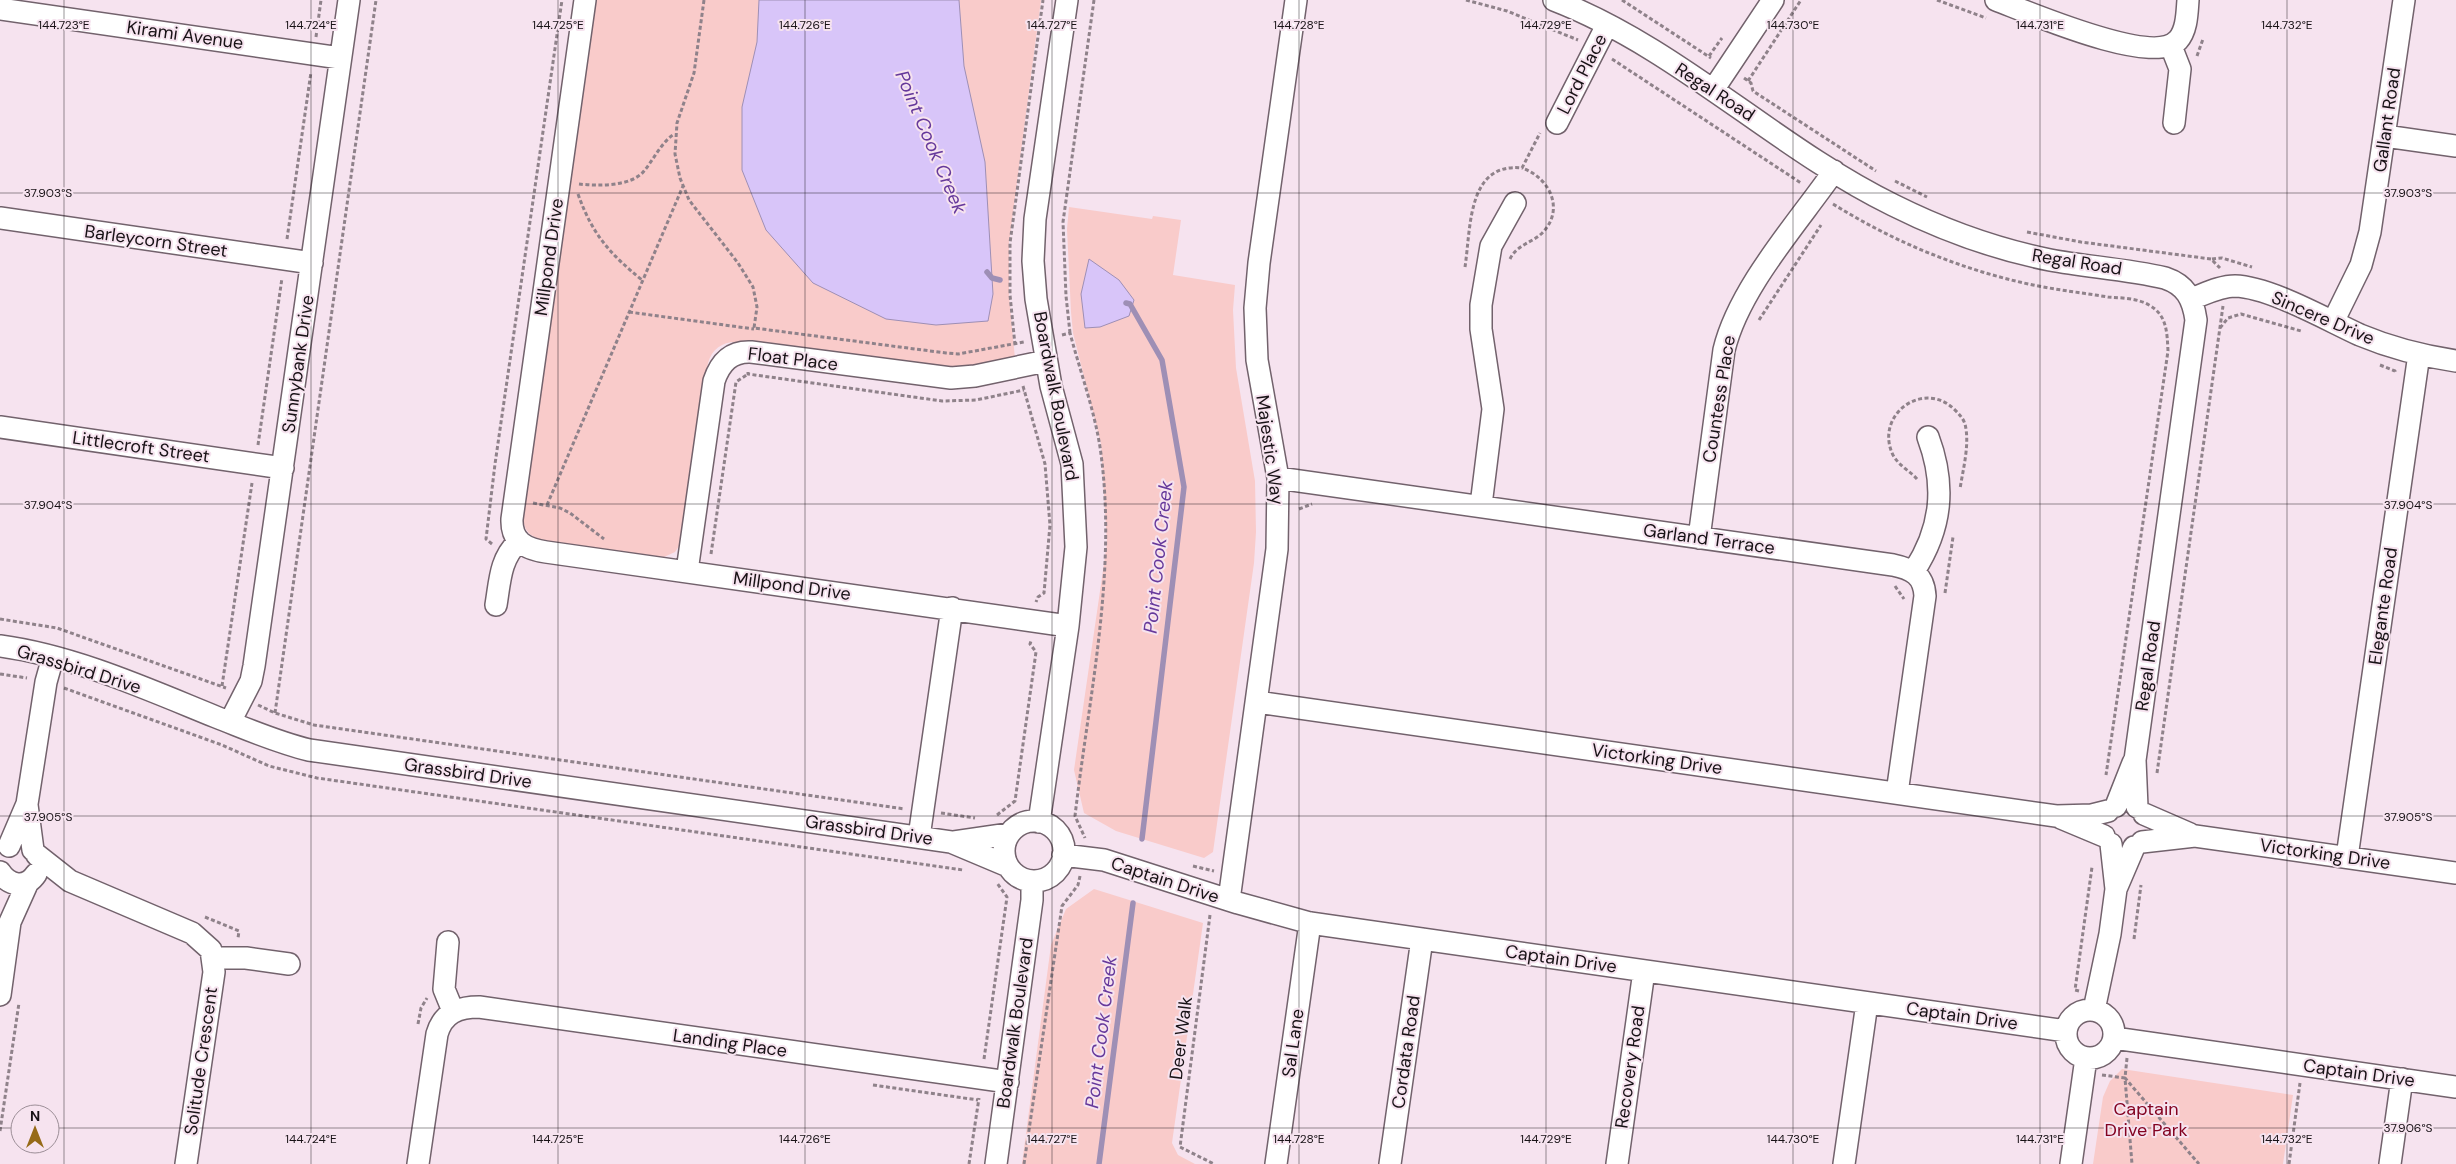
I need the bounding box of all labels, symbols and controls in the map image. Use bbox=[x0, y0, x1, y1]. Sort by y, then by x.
street label: Kirami Avenue bbox=[125, 15, 245, 55]
text: 144.723°E bbox=[38, 17, 90, 33]
text: 144.724°E bbox=[285, 17, 337, 33]
text: 144.725°E bbox=[532, 17, 584, 33]
text: 144.726°E bbox=[779, 17, 831, 33]
text: 144.727°E bbox=[1027, 17, 1077, 33]
text: 144.728°E bbox=[1273, 17, 1325, 33]
text: 144.729°E bbox=[1520, 17, 1572, 33]
text: 144.730°E bbox=[1767, 17, 1820, 33]
text: 144.731°E bbox=[2016, 17, 2064, 33]
text: 144.732°E bbox=[2261, 17, 2313, 33]
street label: Lord Place bbox=[1552, 30, 1612, 118]
street label: Regal Road bbox=[1670, 57, 1760, 127]
water label: Point Cook Creek bbox=[890, 66, 973, 218]
street label: Gallant Road bbox=[2368, 66, 2406, 174]
text: 37.903°S bbox=[24, 185, 72, 201]
text: 37.903°S bbox=[2384, 185, 2432, 201]
street label: Millpond Drive bbox=[529, 197, 569, 317]
street label: Barleycorn Street bbox=[83, 219, 229, 263]
street label: Regal Road bbox=[2030, 243, 2124, 281]
street label: Sincere Drive bbox=[2268, 286, 2378, 350]
street label: Sunnybank Drive bbox=[276, 293, 320, 435]
street label: Boardwalk Boulevard bbox=[1028, 309, 1084, 483]
street label: Countess Place bbox=[1697, 333, 1741, 465]
street label: Float Place bbox=[747, 342, 839, 376]
street label: Majestic Way bbox=[1250, 394, 1290, 506]
street label: Littlecroft Street bbox=[71, 425, 211, 469]
water label: Point Cook Creek bbox=[1138, 479, 1178, 635]
text: 37.904°S bbox=[24, 497, 72, 513]
text: 37.904°S bbox=[2384, 497, 2432, 513]
street label: Garland Terrace bbox=[1642, 518, 1776, 560]
street label: Elegante Road bbox=[2363, 546, 2403, 666]
street label: Millpond Drive bbox=[732, 566, 852, 606]
street label: Regal Road bbox=[2130, 619, 2166, 713]
street label: Grassbird Drive bbox=[14, 639, 144, 699]
street label: Victorking Drive bbox=[1590, 738, 1724, 780]
street label: Grassbird Drive bbox=[403, 752, 533, 794]
text: 37.905°S bbox=[24, 809, 72, 825]
street label: Grassbird Drive bbox=[804, 809, 934, 851]
text: 37.905°S bbox=[2384, 809, 2432, 825]
street label: Victorking Drive bbox=[2258, 833, 2392, 875]
street label: Captain Drive bbox=[1108, 851, 1222, 909]
street label: Boardwalk Boulevard bbox=[991, 936, 1039, 1110]
street label: Captain Drive bbox=[1504, 939, 1618, 979]
water label: Point Cook Creek bbox=[1079, 954, 1123, 1110]
street label: Solitude Crescent bbox=[179, 985, 223, 1137]
street label: Cordata Road bbox=[1386, 994, 1426, 1110]
street label: Deer Walk bbox=[1164, 995, 1198, 1081]
street label: Captain Drive bbox=[1905, 996, 2019, 1036]
street label: Recovery Road bbox=[1610, 1004, 1650, 1130]
street label: Sal Lane bbox=[1276, 1007, 1310, 1079]
street label: Landing Place bbox=[671, 1023, 789, 1063]
street label: Captain Drive bbox=[2302, 1053, 2416, 1093]
park label: Captain Drive Park bbox=[2105, 1097, 2187, 1142]
north arrow bbox=[10, 1104, 60, 1154]
text: N bbox=[30, 1107, 40, 1125]
text: 37.906°S bbox=[2384, 1120, 2433, 1136]
text: 144.724°E bbox=[285, 1131, 337, 1147]
text: 144.725°E bbox=[532, 1131, 584, 1147]
text: 144.726°E bbox=[779, 1131, 831, 1147]
text: 144.727°E bbox=[1027, 1131, 1077, 1147]
text: 144.728°E bbox=[1273, 1131, 1325, 1147]
text: 144.729°E bbox=[1520, 1131, 1572, 1147]
text: 144.730°E bbox=[1767, 1131, 1820, 1147]
text: 144.731°E bbox=[2016, 1131, 2064, 1147]
text: 144.732°E bbox=[2261, 1131, 2313, 1147]

